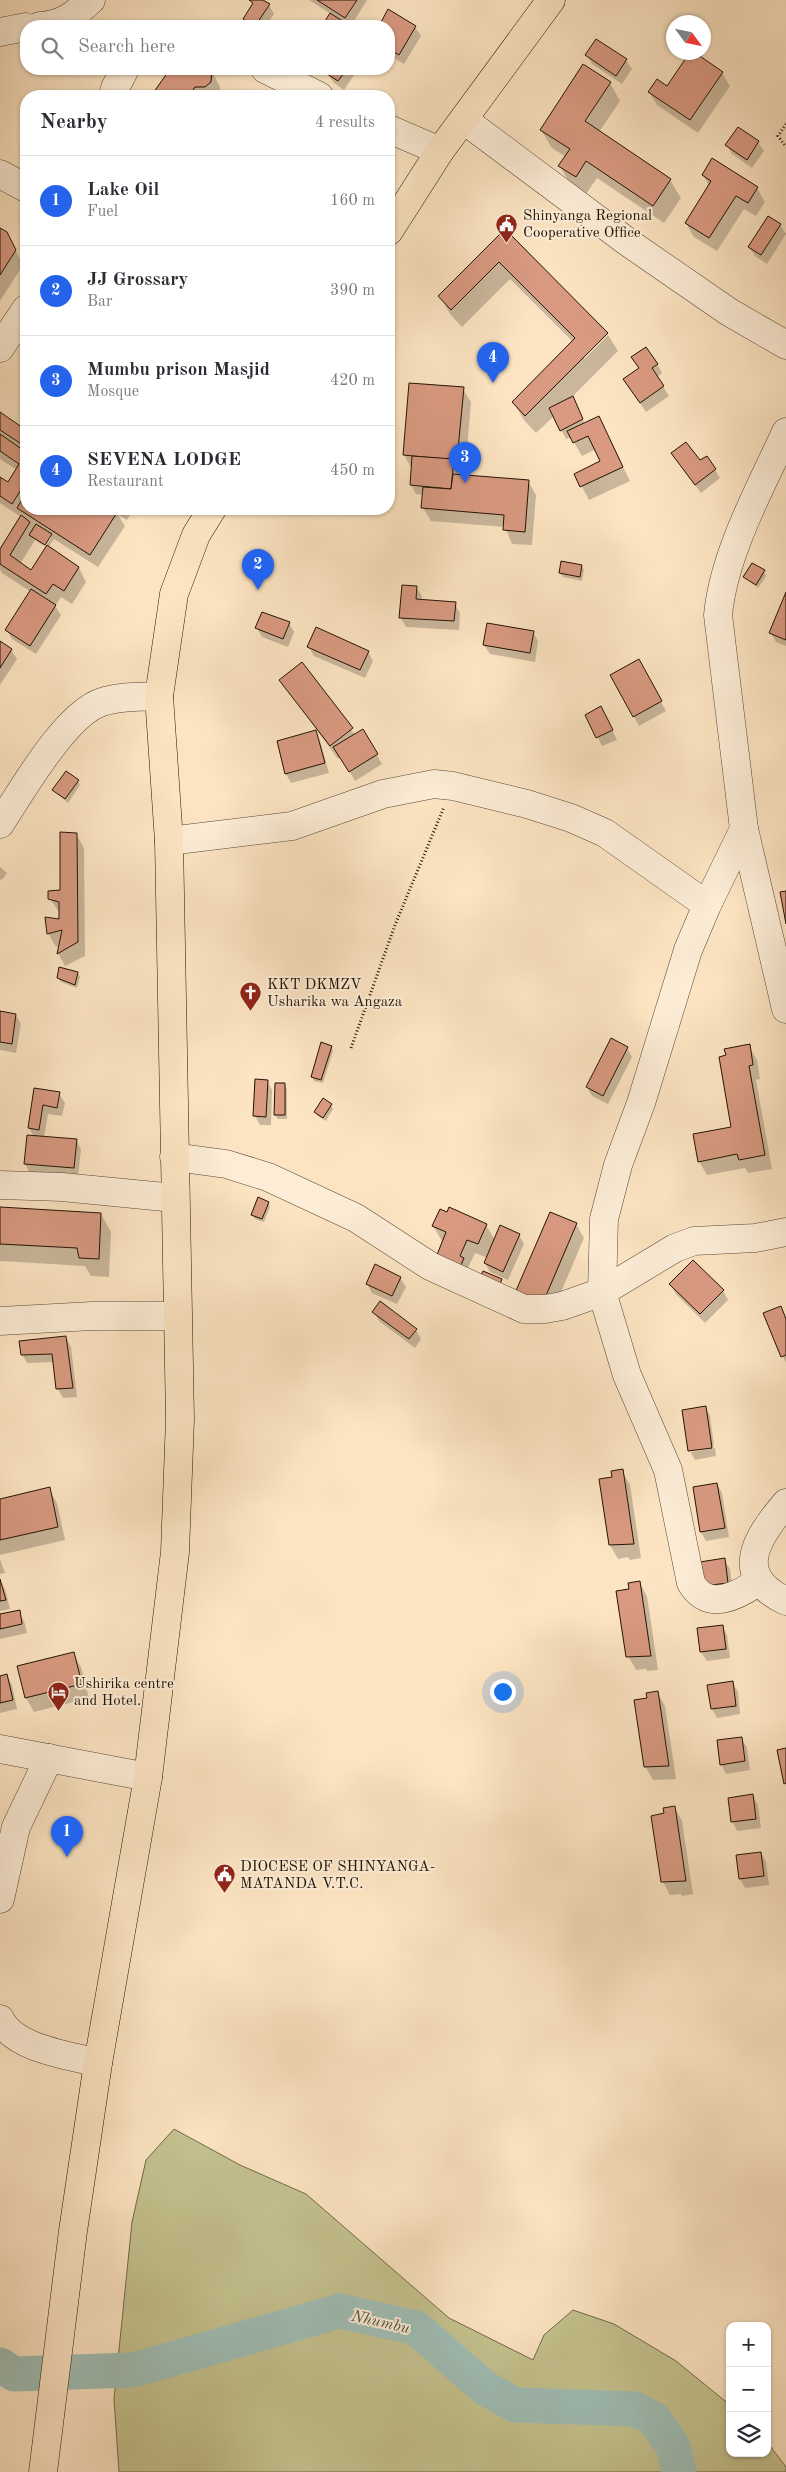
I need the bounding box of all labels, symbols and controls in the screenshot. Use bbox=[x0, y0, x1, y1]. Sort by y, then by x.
north arrow bbox=[666, 15, 711, 60]
search box bbox=[20, 20, 395, 75]
icon: search bbox=[38, 34, 66, 62]
text: Search here bbox=[78, 38, 175, 57]
text: Nearby bbox=[40, 112, 108, 133]
text: 4 results bbox=[315, 115, 375, 131]
text: Lake Oil bbox=[87, 181, 159, 200]
text: 1 bbox=[51, 193, 61, 209]
text: 160 m bbox=[330, 193, 375, 209]
text: Fuel bbox=[87, 204, 118, 220]
place label: Shinyanga Regional Cooperative Office bbox=[523, 209, 652, 241]
public building icon: Shinyanga Regional Cooperative Office bbox=[495, 212, 519, 243]
text: JJ Grossary bbox=[87, 271, 189, 290]
text: 2 bbox=[51, 283, 61, 299]
text: 390 m bbox=[330, 283, 375, 299]
text: Bar bbox=[87, 294, 113, 310]
pin: 4 bbox=[477, 342, 509, 383]
text: Mumbu prison Masjid bbox=[87, 361, 270, 380]
text: 3 bbox=[51, 373, 61, 389]
text: 420 m bbox=[330, 373, 375, 389]
text: Mosque bbox=[87, 384, 139, 400]
pin: 3 bbox=[449, 442, 481, 483]
text: SEVENA LODGE bbox=[87, 451, 241, 470]
text: 4 bbox=[51, 463, 61, 479]
text: 450 m bbox=[330, 463, 375, 479]
text: Restaurant bbox=[87, 474, 164, 490]
pin: 2 bbox=[242, 549, 274, 590]
place label: KKT DKMZV Usharika wa Angaza bbox=[267, 978, 403, 1010]
church icon: KKT DKMZV Usharika wa Angaza bbox=[239, 981, 263, 1012]
place label: Ushirika centre and Hotel. bbox=[74, 1677, 174, 1709]
your location bbox=[490, 1679, 516, 1705]
hotel icon: Ushirika centre and Hotel. bbox=[46, 1680, 70, 1711]
pin: 1 bbox=[51, 1816, 83, 1857]
place label: DIOCESE OF SHINYANGA- MATANDA V.T.C. bbox=[240, 1860, 435, 1892]
public building icon: DIOCESE OF SHINYANGA- MATANDA V.T.C. bbox=[212, 1863, 236, 1894]
water label: Nhumbu bbox=[349, 2308, 411, 2337]
map controls bbox=[726, 2322, 771, 2457]
button: + bbox=[726, 2322, 771, 2367]
button: − bbox=[726, 2367, 771, 2412]
button: layers bbox=[726, 2412, 771, 2457]

